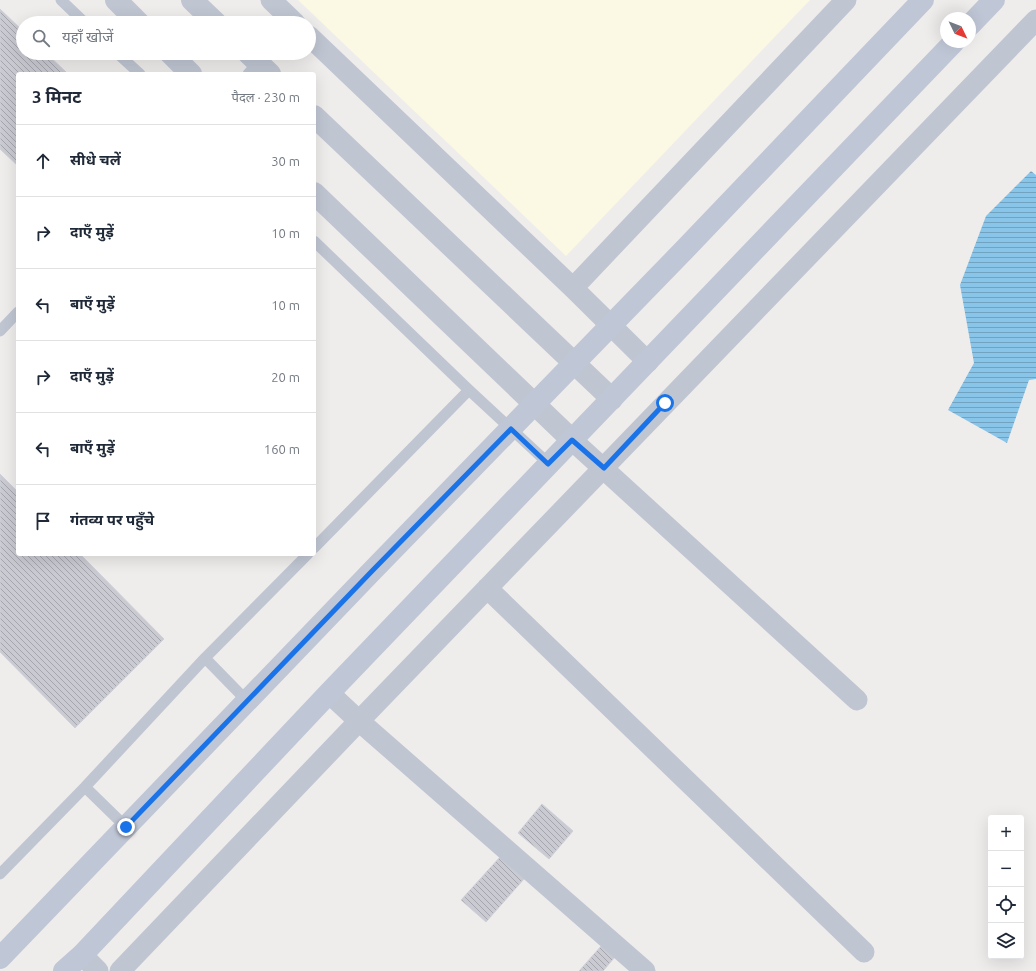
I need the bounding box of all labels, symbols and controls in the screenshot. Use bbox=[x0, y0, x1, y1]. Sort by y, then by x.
north arrow bbox=[940, 12, 976, 48]
search box bbox=[16, 16, 316, 60]
icon: search bbox=[30, 27, 52, 49]
text: यहाँ खोजें bbox=[62, 28, 113, 45]
text: 3 मिनट bbox=[32, 87, 81, 106]
text: पैदल · 230 m bbox=[232, 90, 300, 104]
icon: ahead bbox=[32, 150, 54, 172]
text: सीधे चलें bbox=[70, 151, 121, 168]
text: 30 m bbox=[271, 154, 300, 168]
icon: right bbox=[32, 222, 54, 244]
text: दाएँ मुड़ें bbox=[70, 223, 114, 240]
text: 10 m bbox=[271, 226, 300, 240]
icon: left bbox=[32, 294, 54, 316]
text: बाएँ मुड़ें bbox=[70, 295, 115, 312]
text: 10 m bbox=[271, 298, 300, 312]
icon: right bbox=[32, 366, 54, 388]
text: दाएँ मुड़ें bbox=[70, 367, 114, 384]
text: 20 m bbox=[271, 370, 300, 384]
route start bbox=[656, 394, 674, 412]
icon: left bbox=[32, 438, 54, 460]
text: बाएँ मुड़ें bbox=[70, 439, 115, 456]
text: 160 m bbox=[264, 442, 300, 456]
icon: arrive bbox=[32, 510, 54, 532]
text: गंतव्य पर पहुँचे bbox=[70, 511, 154, 528]
map controls bbox=[988, 815, 1024, 959]
button: + bbox=[988, 815, 1024, 851]
route end bbox=[117, 818, 135, 836]
button: − bbox=[988, 851, 1024, 887]
button: locate bbox=[988, 887, 1024, 923]
button: layers bbox=[988, 923, 1024, 959]

